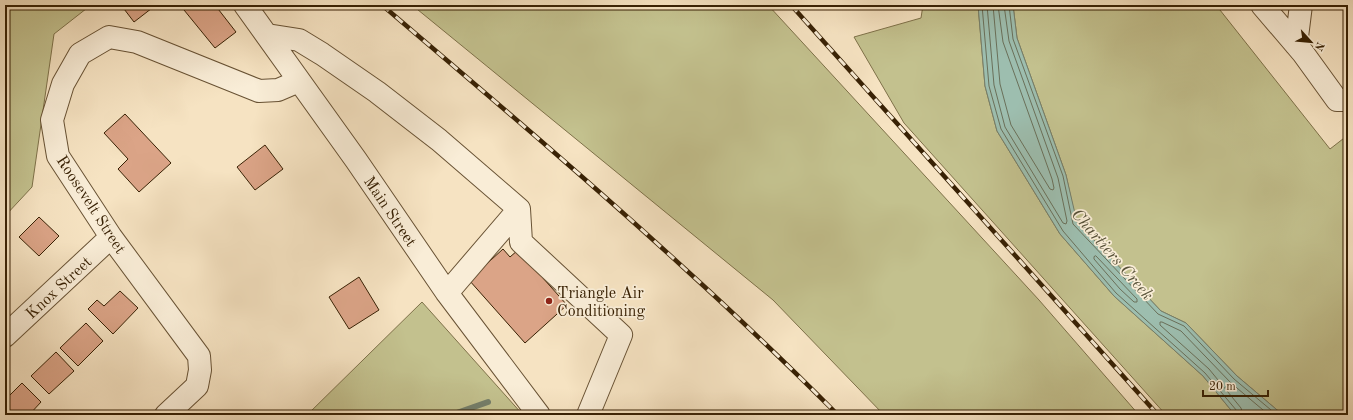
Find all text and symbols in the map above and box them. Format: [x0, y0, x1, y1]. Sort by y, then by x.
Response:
north arrow [1291, 22, 1331, 62]
text: N [1311, 40, 1325, 53]
street label: Roosevelt Street [53, 153, 128, 257]
street label: Main Street [360, 174, 419, 251]
water label: Chartiers Creek [1068, 206, 1156, 304]
street label: Knox Street [23, 254, 96, 323]
place label: Triangle Air Conditioning [557, 286, 645, 320]
marker: Triangle Air Conditioning [544, 296, 554, 306]
scale bar [1203, 372, 1268, 398]
text: 20 m [1209, 381, 1236, 393]

